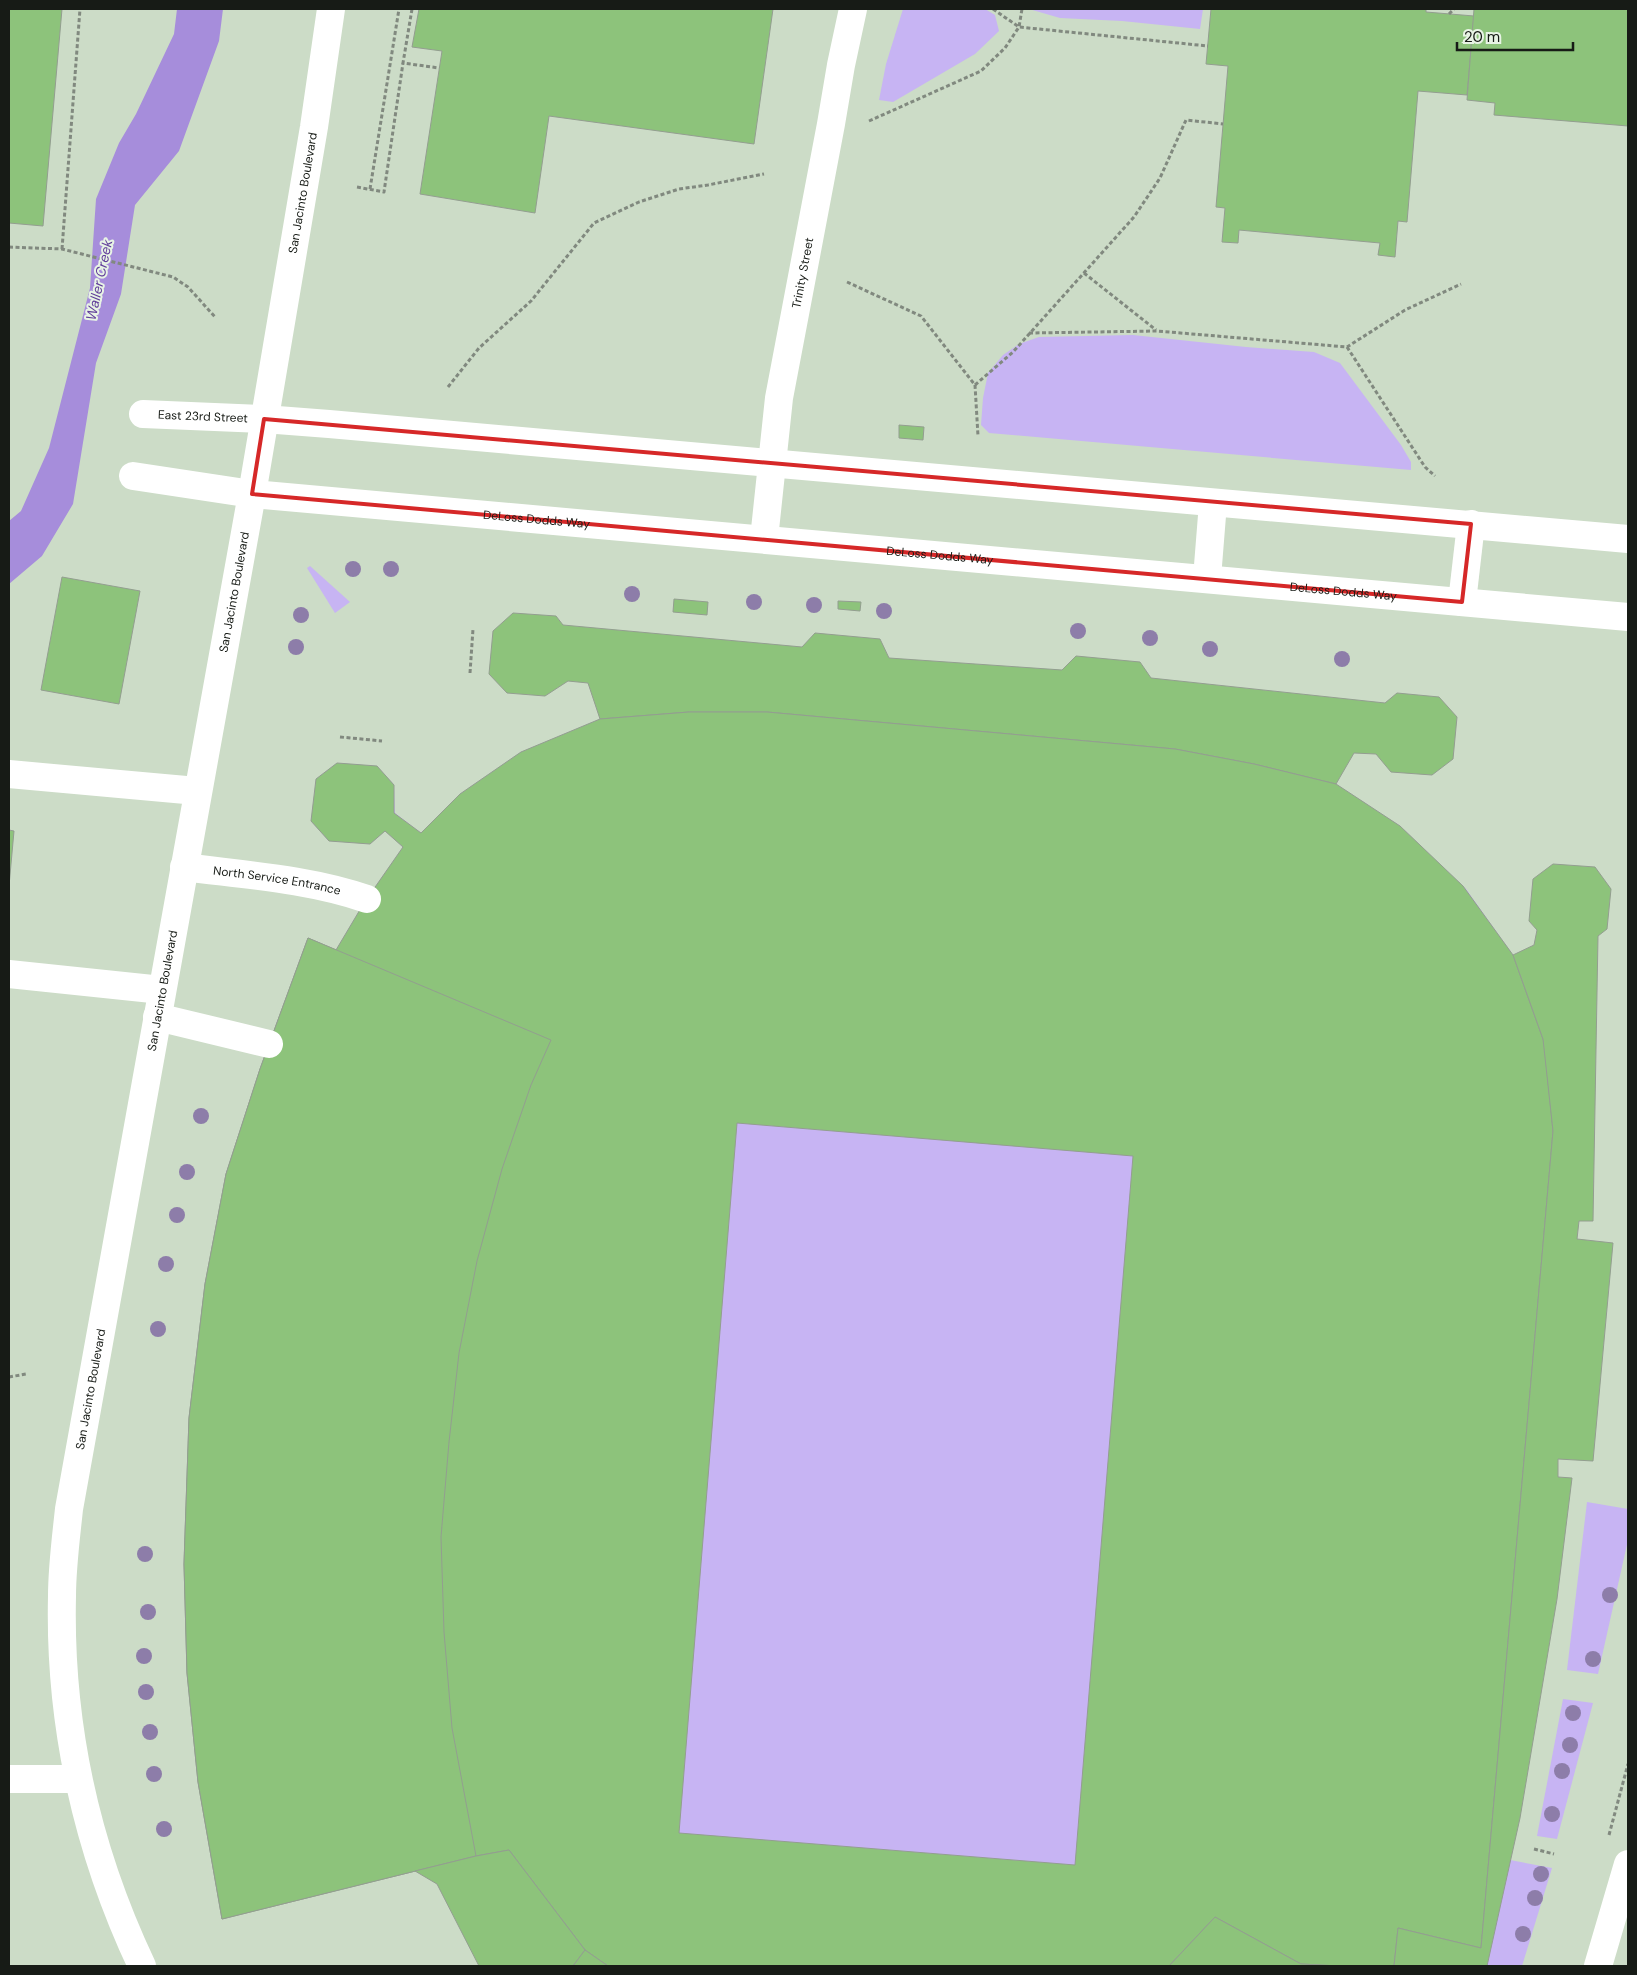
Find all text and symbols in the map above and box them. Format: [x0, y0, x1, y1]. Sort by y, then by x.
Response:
scale bar [1457, 20, 1573, 52]
text: 20 m [1464, 27, 1500, 47]
street label: San Jacinto Boulevard [285, 131, 321, 255]
street label: Trinity Street [788, 236, 817, 310]
water label: Waller Creek [82, 237, 117, 322]
street label: East 23rd Street [158, 407, 249, 426]
street label: DeLoss Dodds Way [482, 507, 591, 532]
street label: San Jacinto Boulevard [216, 530, 253, 654]
street label: DeLoss Dodds Way [886, 543, 994, 568]
street label: DeLoss Dodds Way [1289, 579, 1398, 604]
street label: North Service Entrance [212, 863, 343, 899]
street label: San Jacinto Boulevard [144, 929, 181, 1052]
street label: San Jacinto Boulevard [72, 1328, 109, 1451]

